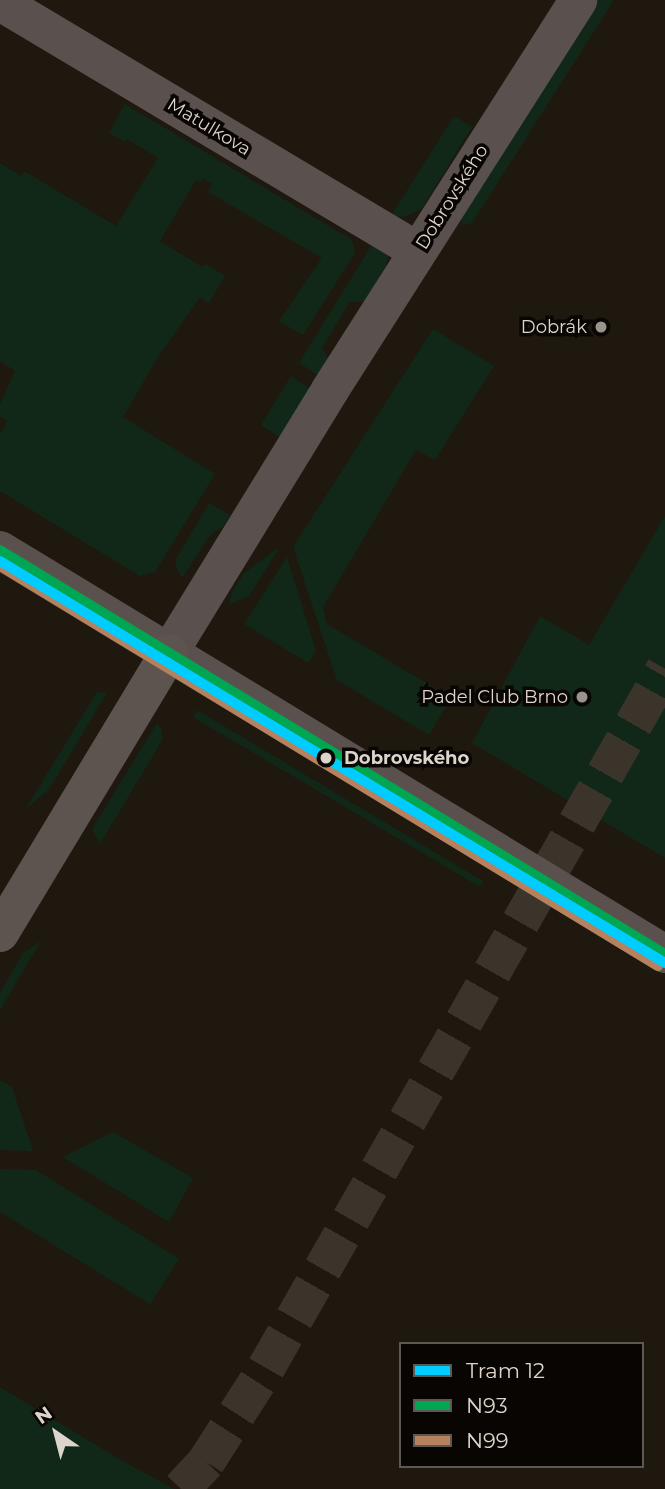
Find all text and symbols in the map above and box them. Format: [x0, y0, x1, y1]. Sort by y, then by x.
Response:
street label: Matulkova [163, 94, 255, 160]
street label: Dobrovského [411, 141, 493, 253]
place label: Dobrák [521, 316, 587, 338]
marker: Dobrák [593, 319, 609, 335]
place label: Padel Club Brno [421, 686, 568, 708]
marker: Padel Club Brno [574, 689, 590, 705]
marker: Dobrovského [314, 746, 338, 770]
place label: Dobrovského [344, 747, 469, 769]
legend [399, 1342, 644, 1468]
text: Tram 12 [466, 1358, 545, 1383]
text: N93 [466, 1393, 508, 1418]
north arrow [21, 1398, 91, 1468]
text: N [31, 1402, 57, 1429]
text: N99 [466, 1428, 509, 1453]

